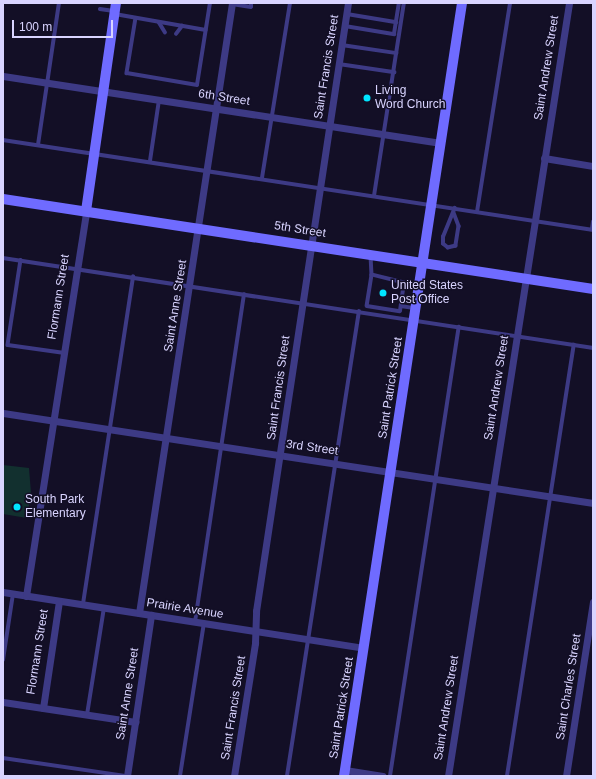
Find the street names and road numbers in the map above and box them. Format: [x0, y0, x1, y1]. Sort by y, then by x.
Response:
street label: Saint Francis Street [312, 14, 342, 120]
street label: Saint Andrew Street [532, 14, 562, 122]
street label: 6th Street [197, 87, 251, 109]
street label: 5th Street [273, 219, 327, 241]
street label: Flormann Street [45, 253, 73, 341]
street label: Saint Anne Street [162, 258, 190, 354]
street label: Saint Andrew Street [482, 334, 512, 442]
street label: Saint Francis Street [265, 335, 293, 441]
street label: Saint Patrick Street [376, 336, 406, 440]
street label: 3rd Street [285, 437, 339, 459]
street label: Prairie Avenue [145, 596, 225, 622]
street label: Flormann Street [24, 608, 52, 696]
street label: Saint Charles Street [553, 633, 585, 741]
street label: Saint Anne Street [114, 646, 142, 742]
street label: Saint Andrew Street [432, 654, 462, 762]
street label: Saint Francis Street [219, 655, 249, 761]
street label: Saint Patrick Street [327, 656, 357, 760]

